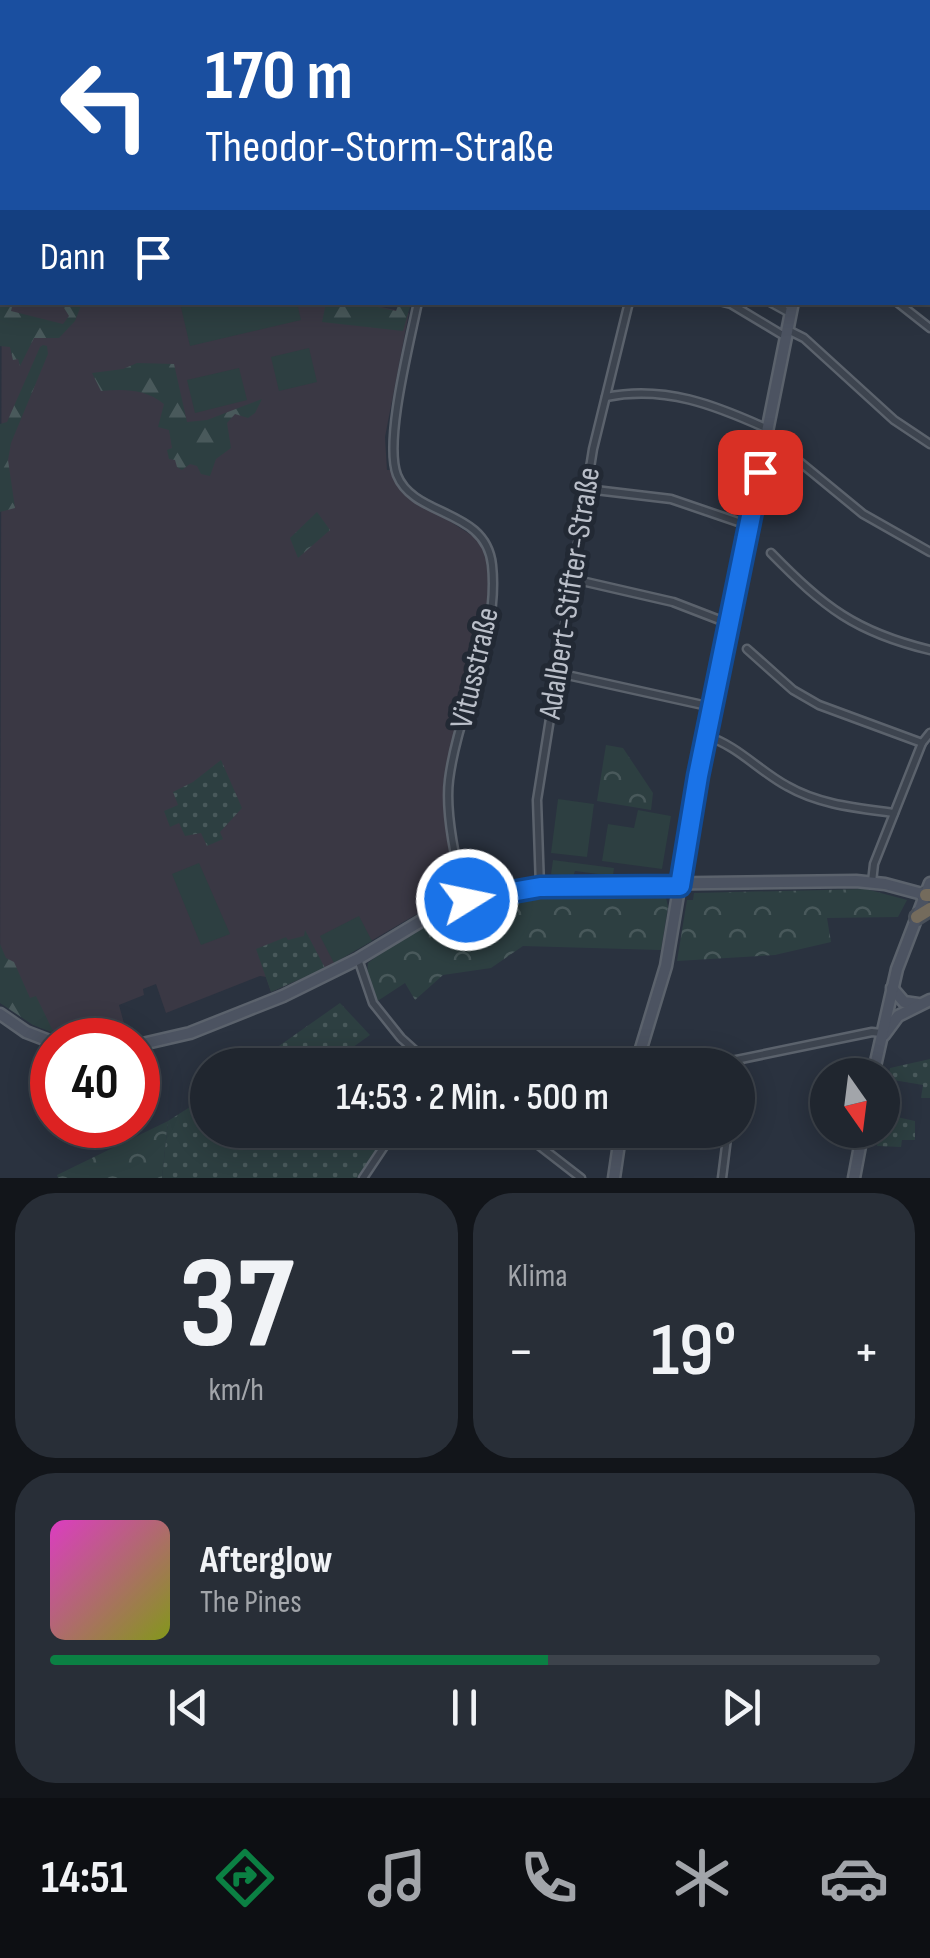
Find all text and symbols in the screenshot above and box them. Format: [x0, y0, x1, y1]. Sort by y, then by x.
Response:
text: 170 m [205, 35, 353, 119]
icon: left [40, 40, 170, 170]
text: Theodor-Storm-Straße [205, 120, 554, 175]
icon: arrive [126, 230, 181, 285]
text: Dann [40, 235, 106, 280]
pin [718, 430, 803, 515]
icon: arrive [733, 445, 788, 500]
street label: Adalbert-Stifter-Straße [531, 464, 609, 723]
street label: Vitusstraße [442, 604, 508, 732]
position arrow [415, 848, 519, 952]
speed limit sign: 40 [30, 1018, 160, 1148]
north arrow [810, 1058, 900, 1148]
map controls [810, 1058, 900, 1148]
text: 14:53 · 2 Min. · 500 m [336, 1075, 609, 1120]
text: 37 [179, 1228, 294, 1384]
text: Klima [508, 1257, 568, 1296]
text: 19° [651, 1306, 737, 1397]
text: − [508, 1319, 534, 1386]
text: + [853, 1319, 880, 1386]
text: km/h [209, 1371, 264, 1410]
text: Afterglow [200, 1538, 333, 1583]
text: The Pines [200, 1583, 302, 1622]
icon: previous [161, 1680, 216, 1735]
icon: pause [437, 1680, 492, 1735]
icon: next [714, 1680, 769, 1735]
icon: directions [210, 1843, 280, 1913]
icon: music [362, 1843, 432, 1913]
icon: phone [514, 1843, 584, 1913]
icon: climate [667, 1843, 737, 1913]
icon: car [819, 1843, 889, 1913]
text: 14:51 [41, 1851, 128, 1906]

